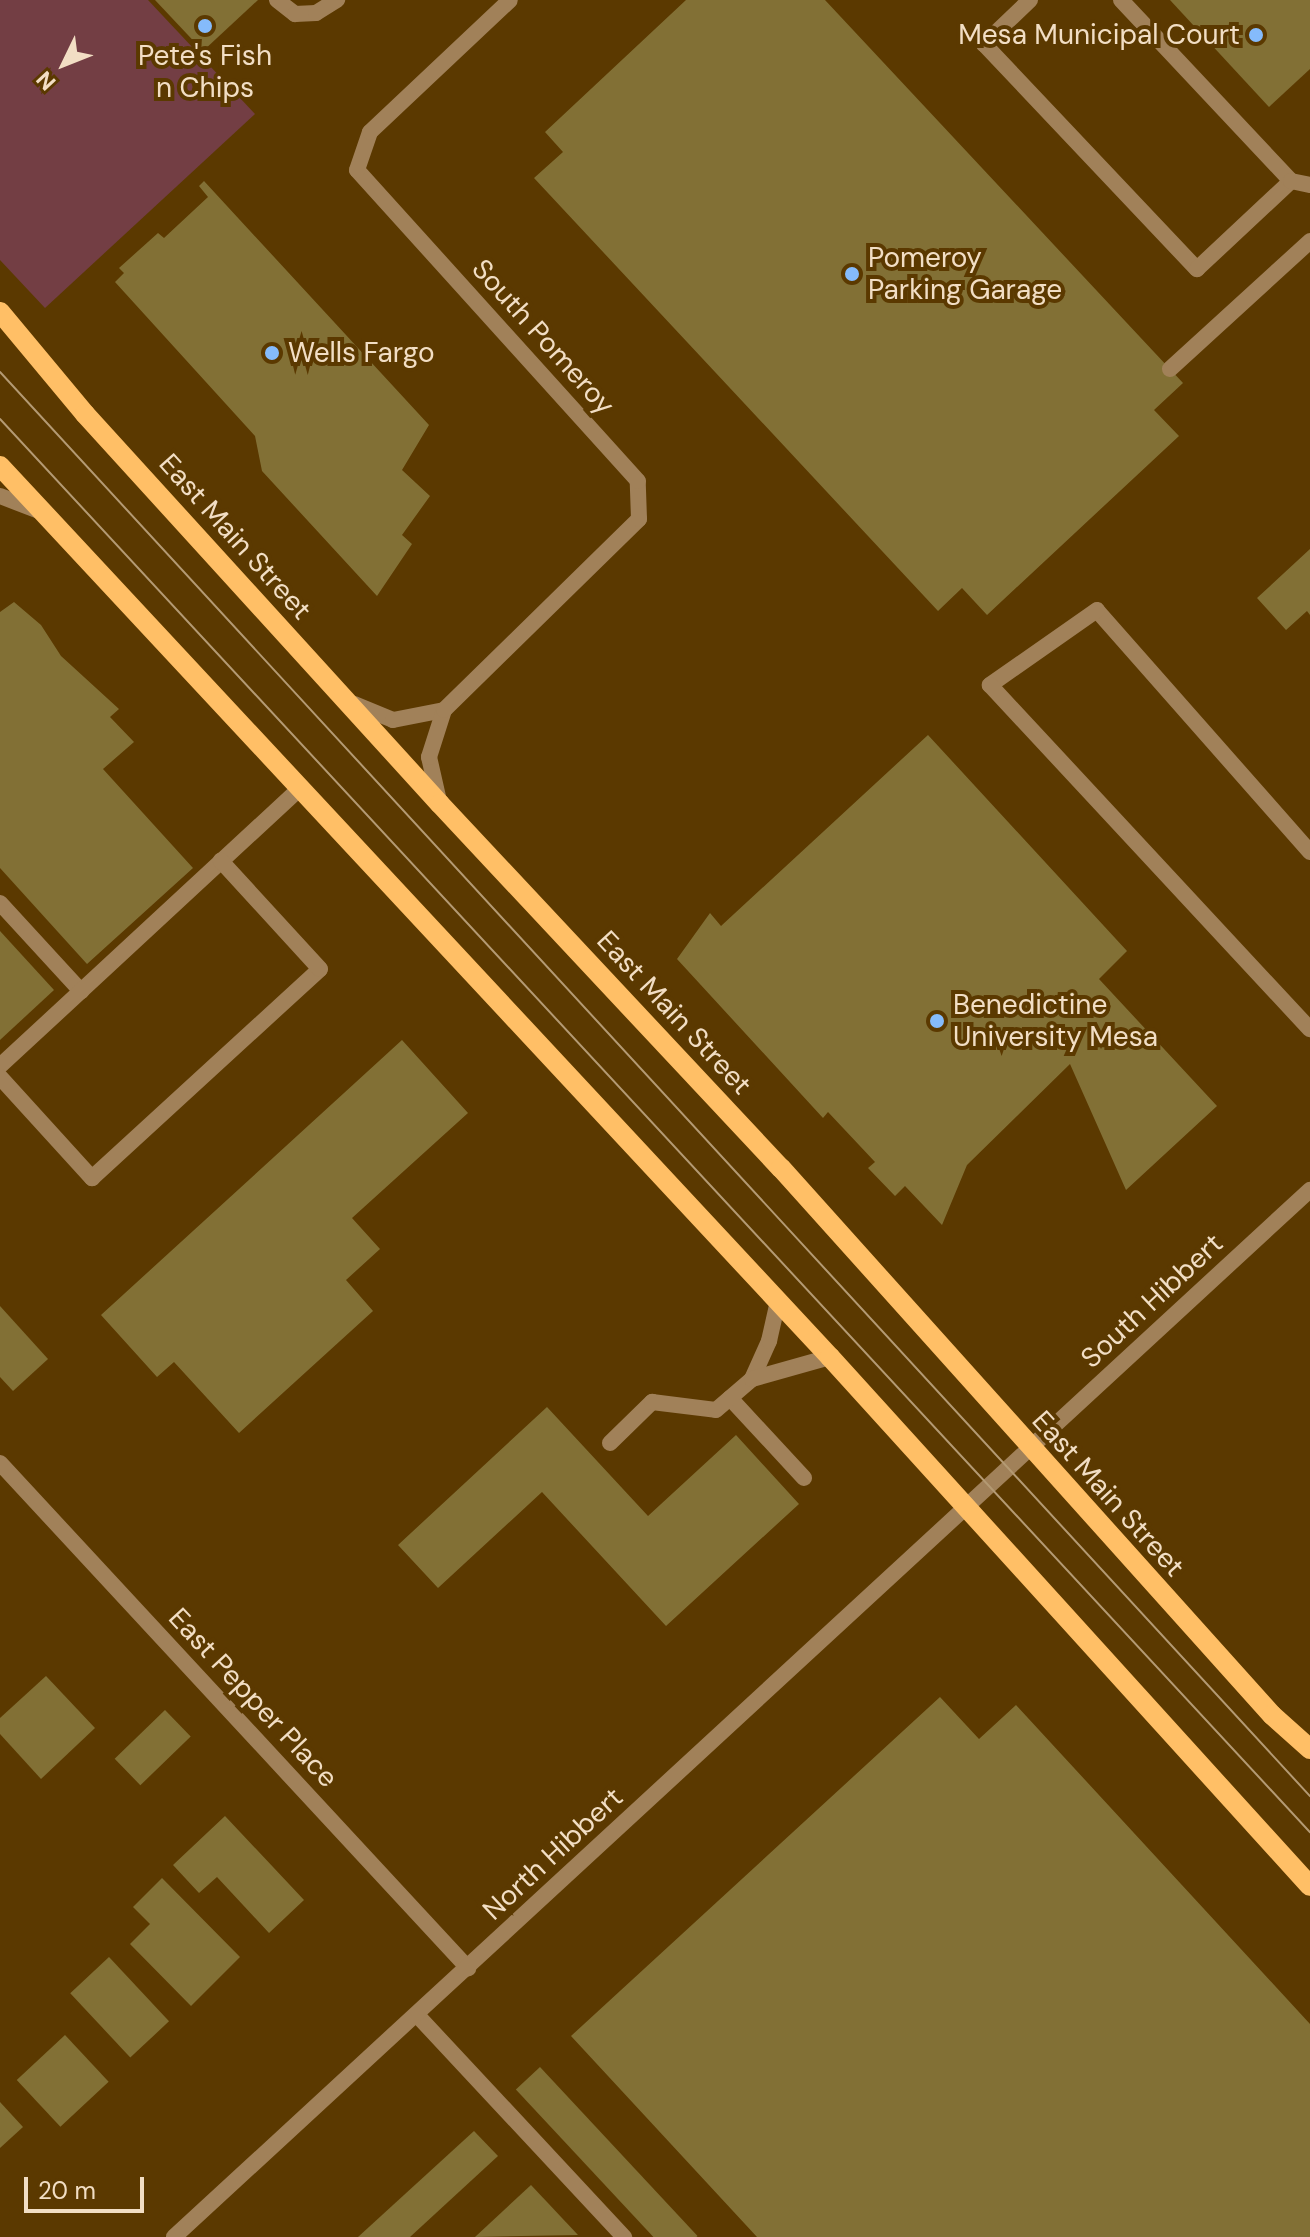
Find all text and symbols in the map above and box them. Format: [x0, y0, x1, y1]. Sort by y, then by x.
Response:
marker: Pete's Fish n Chips [196, 17, 214, 35]
place label: Mesa Municipal Court [958, 18, 1240, 52]
north arrow [24, 24, 104, 104]
marker: Mesa Municipal Court [1247, 26, 1265, 44]
place label: Pete's Fish n Chips [138, 39, 272, 105]
text: N [30, 65, 62, 96]
place label: Pomeroy Parking Garage [868, 241, 1062, 307]
street label: South Pomeroy [465, 252, 621, 422]
marker: Pomeroy Parking Garage [843, 265, 861, 283]
place label: Wells Fargo [288, 336, 435, 370]
marker: Wells Fargo [263, 344, 281, 362]
street label: East Main Street [152, 447, 318, 627]
street label: East Main Street [590, 924, 758, 1102]
place label: Benedictine University Mesa [953, 988, 1158, 1054]
marker: Benedictine University Mesa [928, 1012, 946, 1030]
street label: South Hibbert [1074, 1227, 1230, 1375]
street label: East Main Street [1025, 1404, 1191, 1584]
street label: East Pepper Place [161, 1601, 345, 1795]
street label: North Hibbert [476, 1781, 630, 1927]
scale bar [28, 2161, 148, 2211]
text: 20 m [38, 2175, 96, 2206]

